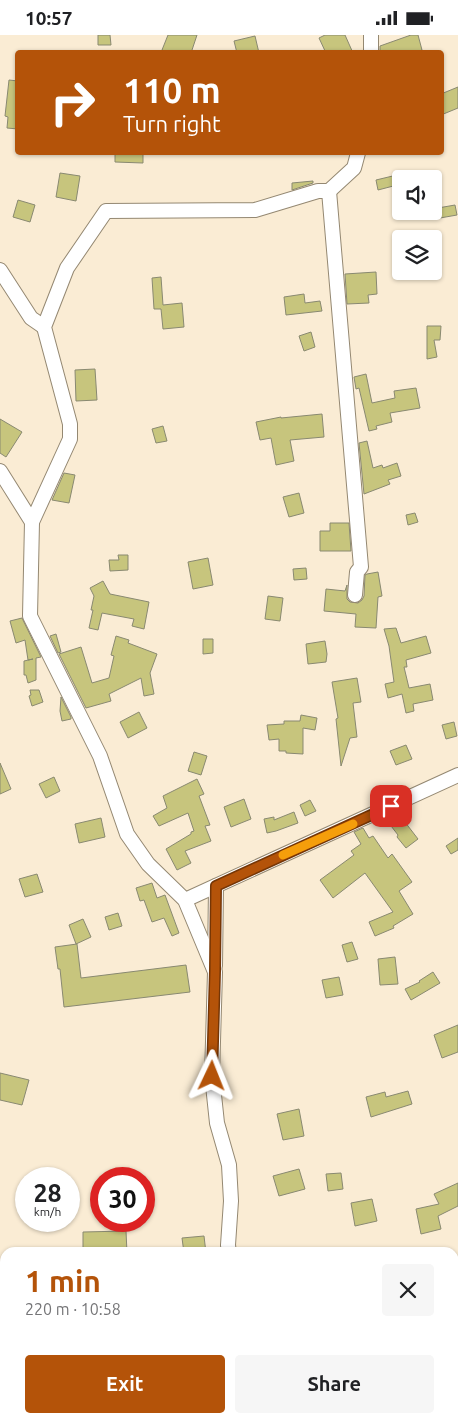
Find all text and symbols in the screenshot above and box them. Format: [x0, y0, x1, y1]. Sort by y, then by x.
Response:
text: 10:57 [25, 7, 73, 29]
icon: right [40, 70, 105, 135]
text: 110 m [123, 70, 221, 110]
text: Turn right [123, 111, 221, 136]
map controls [392, 170, 442, 280]
button: sound [392, 170, 442, 220]
button: layers [392, 230, 442, 280]
pin [370, 785, 412, 827]
icon: arrive [377, 792, 405, 820]
position arrow [185, 1049, 237, 1101]
speed limit sign: 30 [90, 1167, 155, 1232]
text: 28 [33, 1179, 62, 1207]
text: km/h [34, 1205, 61, 1218]
text: 1 min [25, 1264, 101, 1298]
button: close [382, 1264, 434, 1316]
text: 220 m · 10:58 [25, 1300, 121, 1318]
button: Exit [25, 1355, 225, 1413]
button: Share [235, 1355, 434, 1413]

